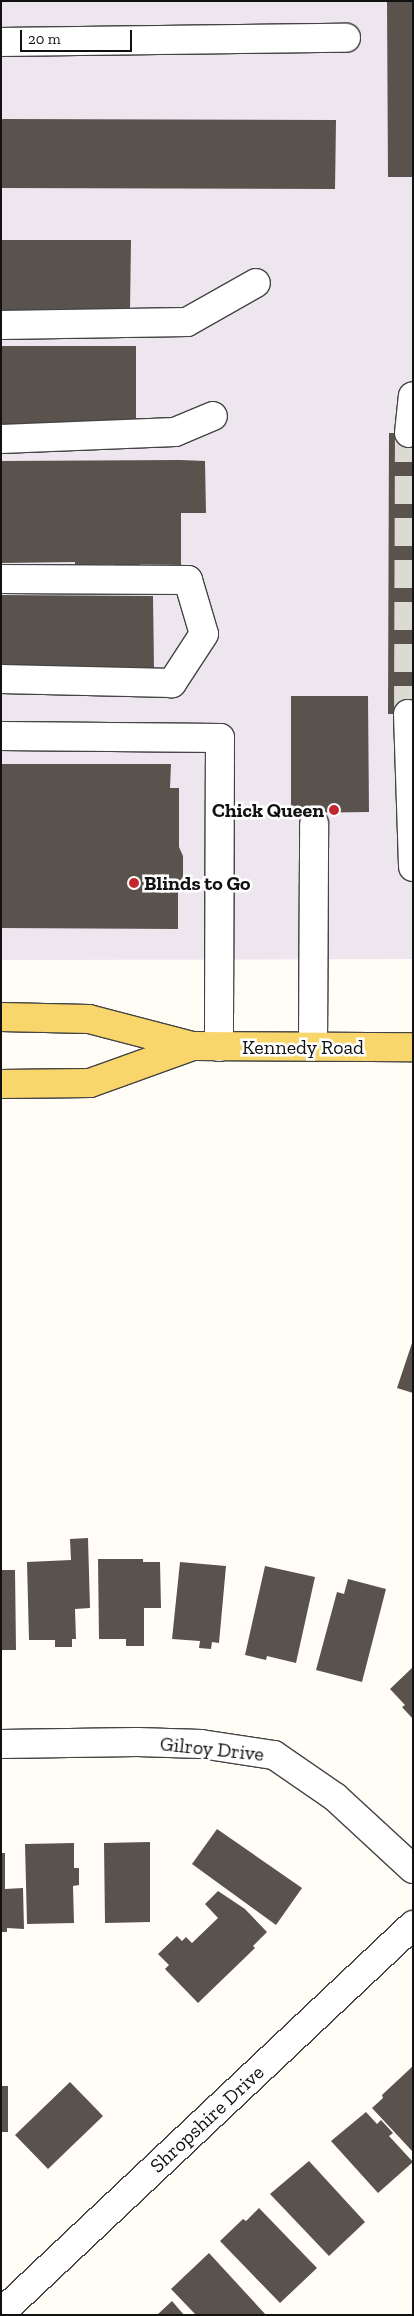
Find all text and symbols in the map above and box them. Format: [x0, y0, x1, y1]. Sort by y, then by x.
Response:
scale bar [22, 20, 135, 52]
text: 20 m [28, 30, 61, 48]
place label: Chick Queen [212, 798, 324, 822]
marker: Chick Queen [328, 804, 340, 816]
place label: Blinds to Go [144, 871, 251, 895]
marker: Blinds to Go [128, 877, 140, 889]
street label: Kennedy Road [242, 1035, 364, 1059]
street label: Gilroy Drive [159, 1732, 265, 1766]
street label: Shropshire Drive [145, 2060, 269, 2178]

